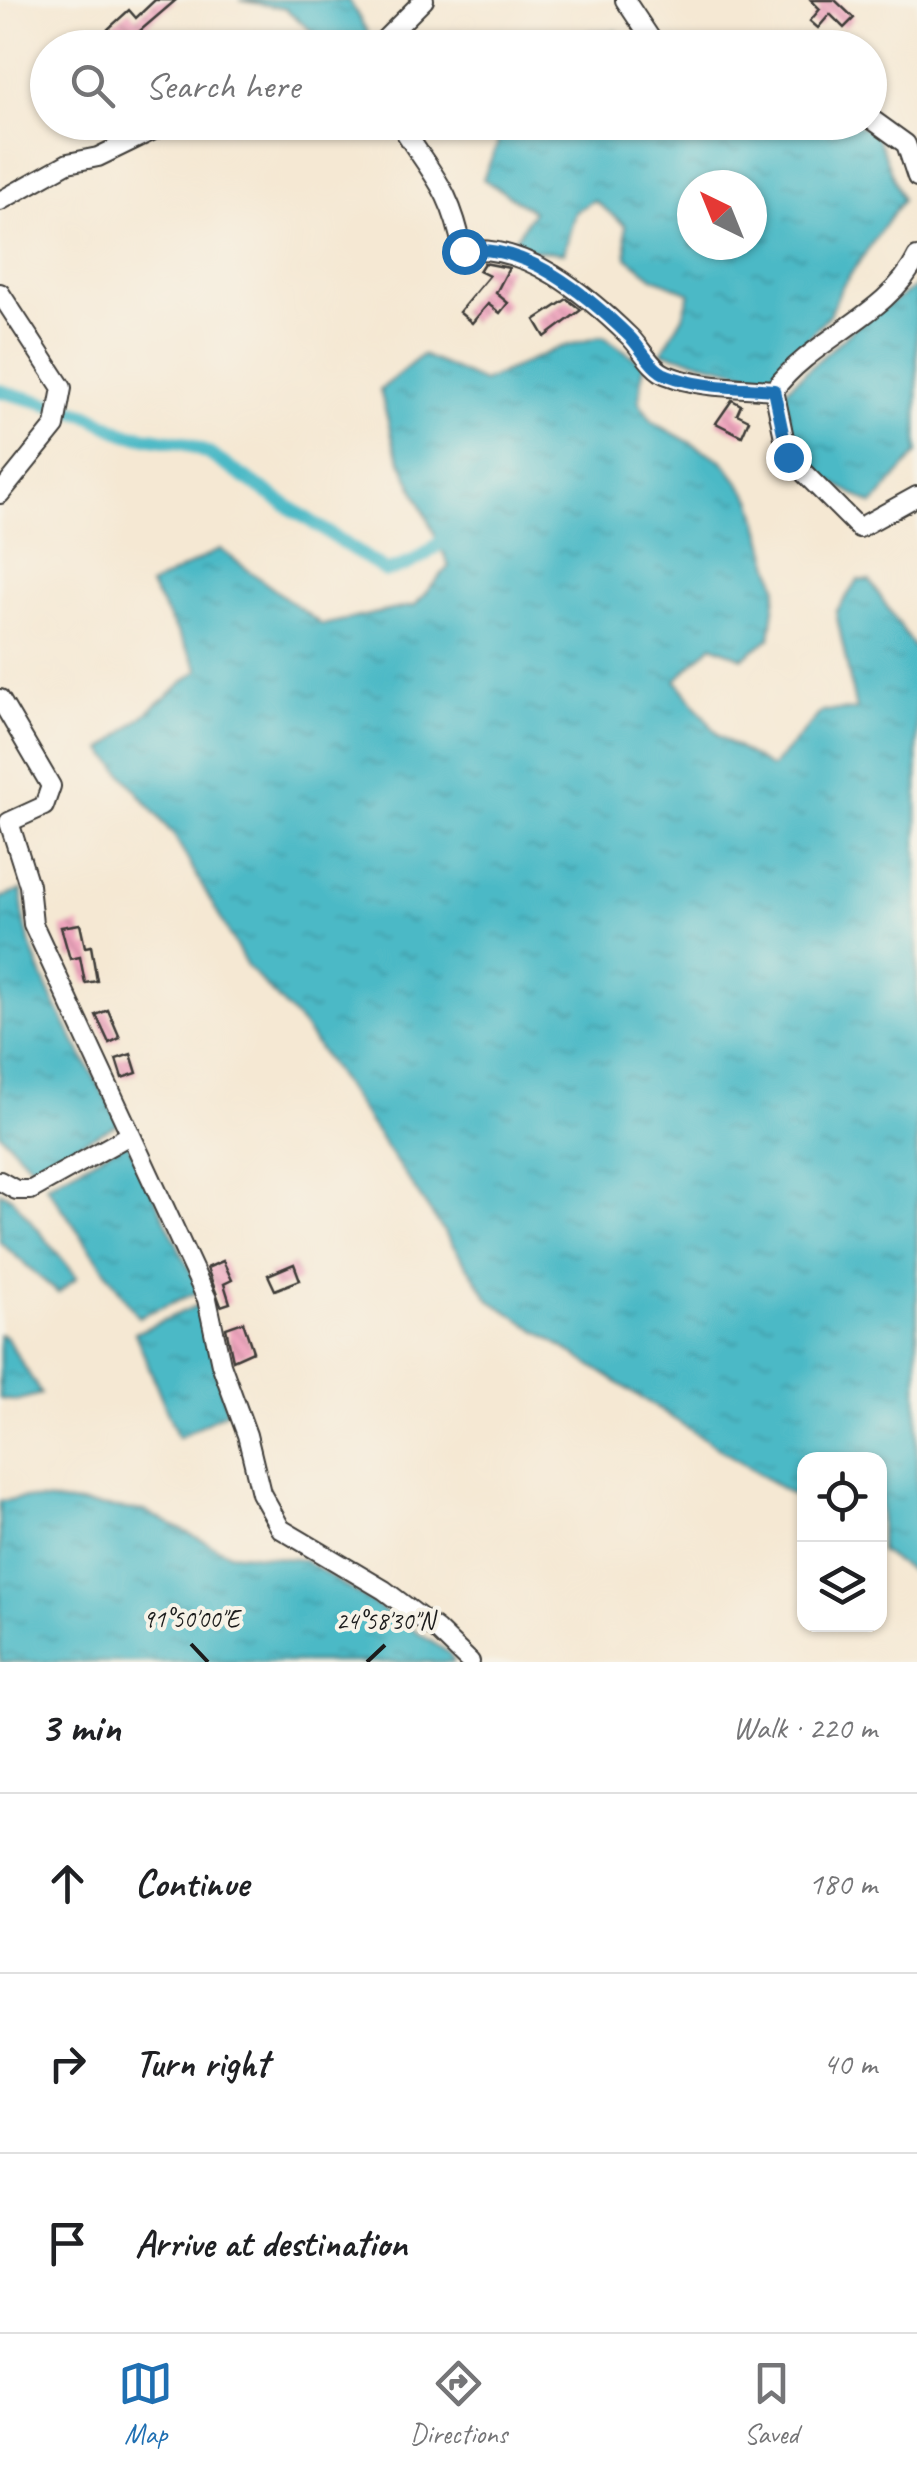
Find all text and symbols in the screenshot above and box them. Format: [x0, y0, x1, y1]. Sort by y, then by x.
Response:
search box [30, 30, 887, 140]
icon: search [65, 58, 120, 113]
text: Search here [145, 62, 300, 109]
north arrow [677, 170, 767, 260]
route start [442, 229, 488, 275]
route end [766, 435, 812, 481]
map controls [797, 1452, 887, 1632]
button: locate [797, 1452, 887, 1542]
button: layers [797, 1542, 887, 1632]
text: 91°50'00"E [143, 1603, 242, 1635]
text: 24°58'30"N [336, 1605, 438, 1637]
text: 3 min [40, 1701, 120, 1754]
text: Walk · 220 m [733, 1707, 877, 1748]
icon: ahead [40, 1856, 95, 1911]
text: Continue [135, 1860, 249, 1907]
text: 180 m [808, 1863, 877, 1904]
icon: right [40, 2036, 95, 2091]
text: Turn right [135, 2040, 269, 2087]
text: 40 m [823, 2043, 877, 2084]
icon: arrive [40, 2216, 95, 2271]
text: Arrive at destination [135, 2220, 407, 2267]
tab: Map [118, 2356, 173, 2451]
tab: Directions [410, 2356, 507, 2451]
tab: Saved [744, 2356, 799, 2451]

